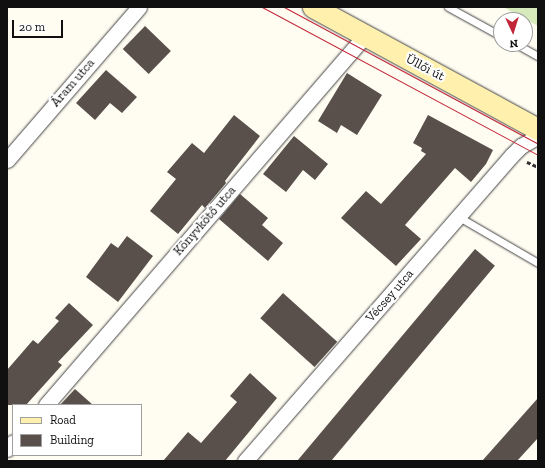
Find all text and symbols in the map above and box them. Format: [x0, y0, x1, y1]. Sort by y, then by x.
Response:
scale bar [14, 12, 65, 38]
north arrow [493, 12, 533, 52]
text: 20 m [19, 20, 45, 34]
text: N [509, 37, 518, 50]
street label: Üllői út [403, 51, 447, 85]
street label: Áram utca [48, 56, 98, 110]
street label: Könyvkötő utca [171, 183, 239, 259]
street label: Vécsey utca [363, 266, 417, 326]
legend [12, 404, 142, 456]
text: Road [50, 413, 76, 427]
text: Building [50, 433, 94, 447]

